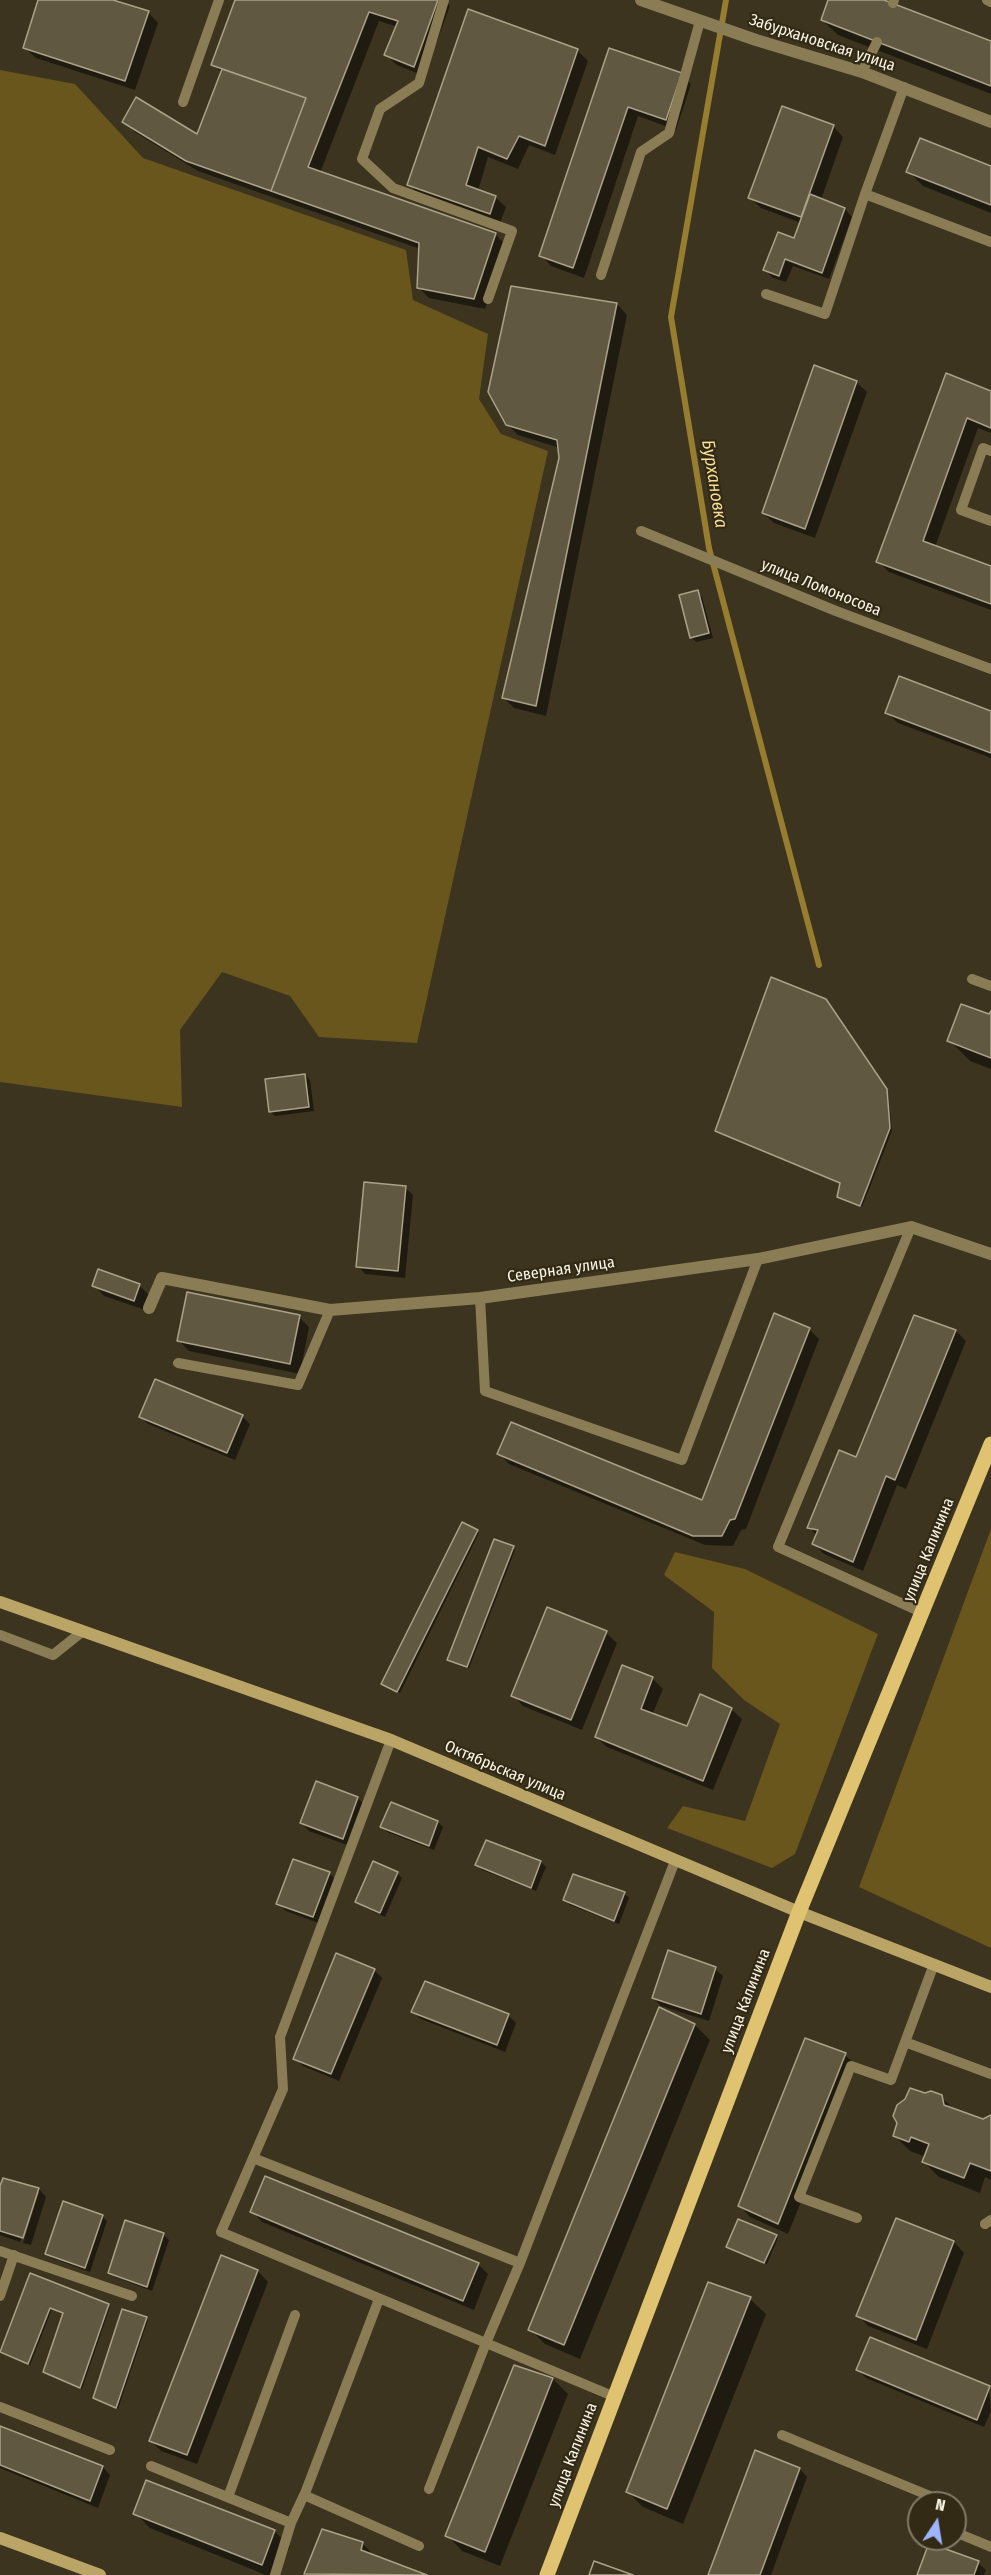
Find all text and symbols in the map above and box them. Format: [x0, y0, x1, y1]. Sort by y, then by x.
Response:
street label: Забурхановская улица [747, 10, 897, 76]
water label: Бурхановка [696, 438, 732, 530]
street label: улица Ломоносова [758, 555, 884, 621]
street label: Северная улица [506, 1253, 616, 1287]
street label: улица Калинина [899, 1495, 959, 1605]
street label: Октябрьская улица [442, 1737, 568, 1805]
street label: улица Калинина [717, 1946, 775, 2056]
street label: улица Калинина [544, 2400, 602, 2510]
north arrow [907, 2491, 967, 2551]
text: N [934, 2495, 947, 2515]

